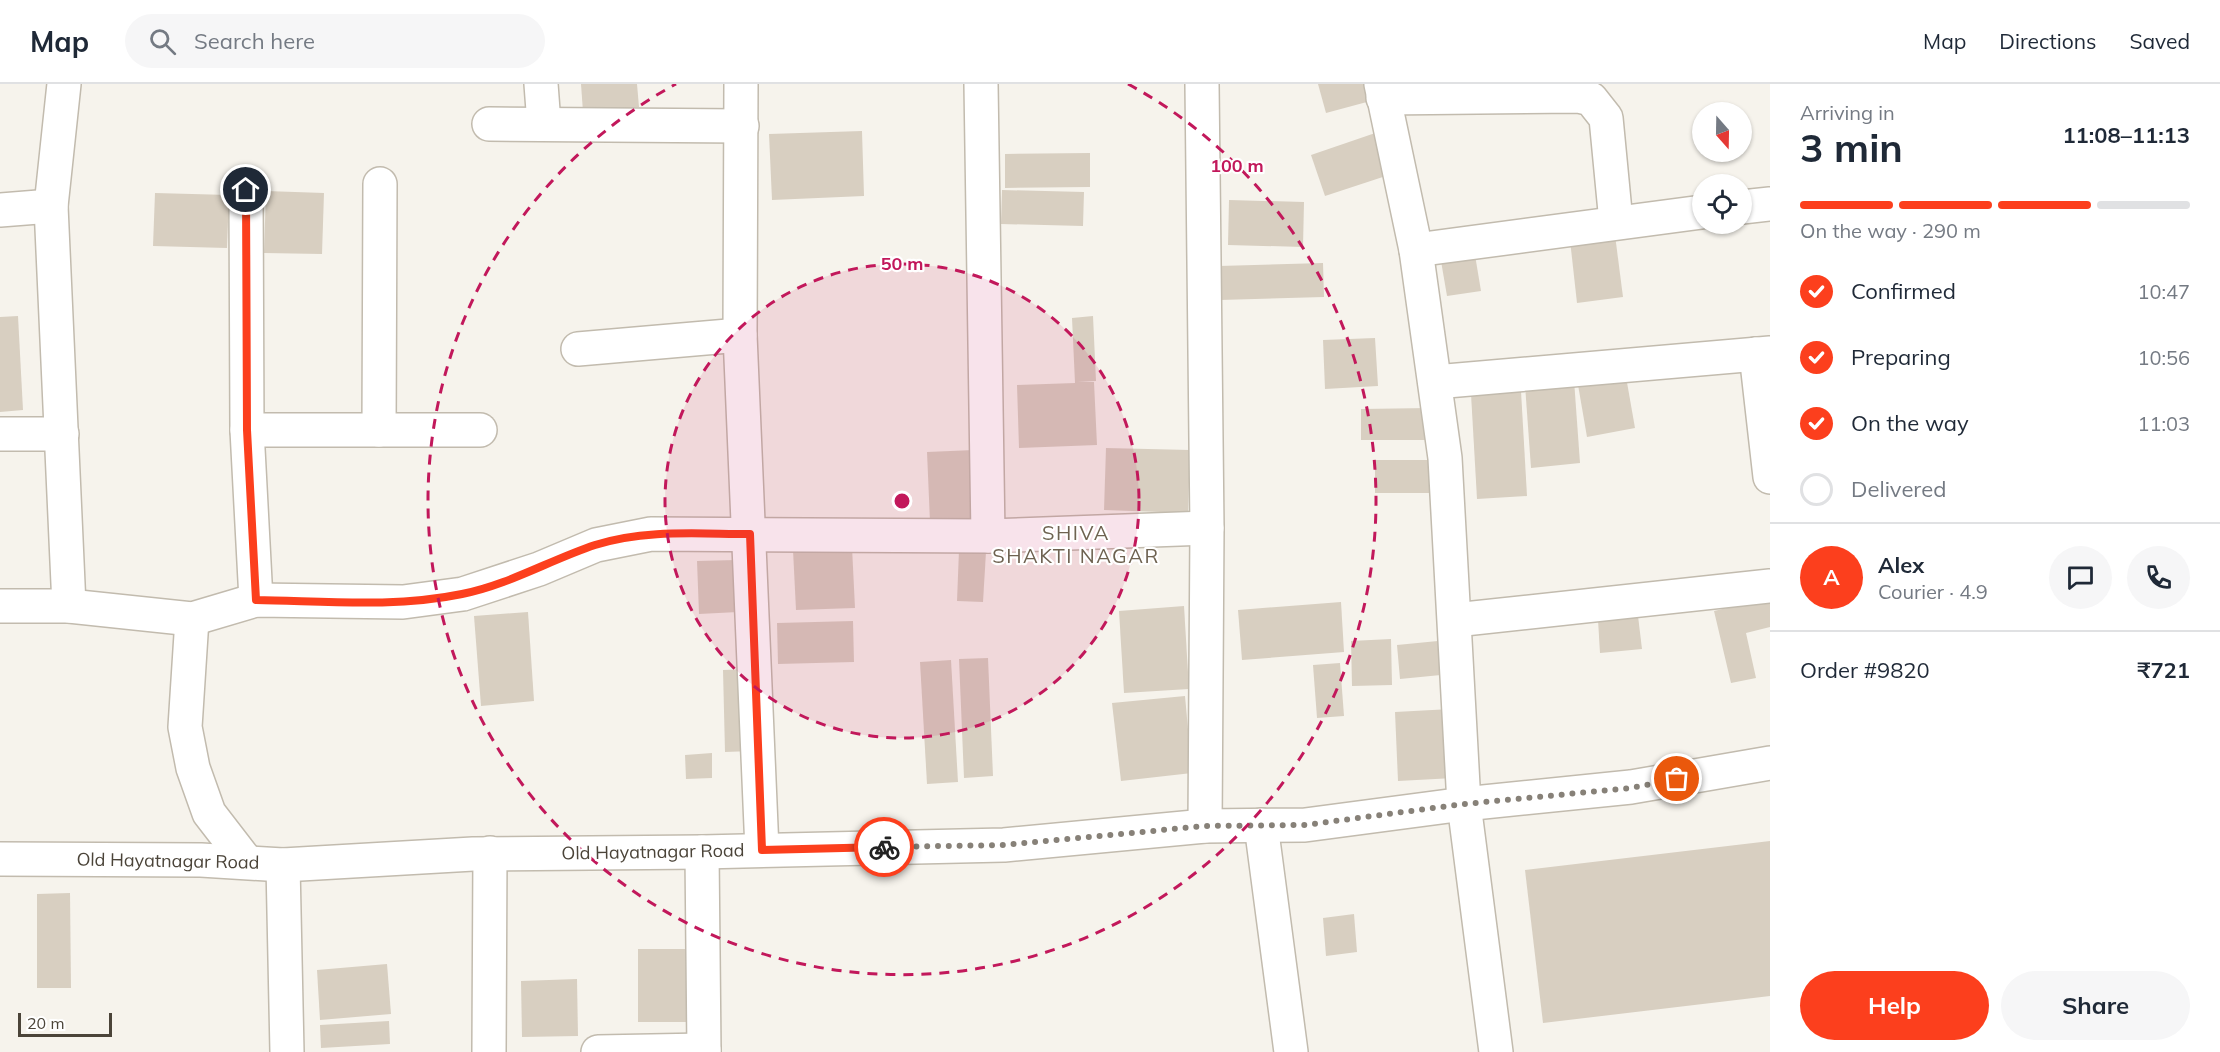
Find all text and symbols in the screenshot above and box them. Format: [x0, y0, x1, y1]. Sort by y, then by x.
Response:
search box [125, 14, 545, 68]
text: Map [30, 24, 89, 59]
icon: search [146, 25, 179, 58]
text: Search here [194, 27, 315, 55]
text: Map [1923, 28, 1966, 54]
text: Directions [1999, 28, 2096, 54]
text: Saved [2129, 28, 2190, 54]
text: Arriving in [1800, 100, 1895, 125]
north arrow [1692, 102, 1752, 162]
map controls [1692, 102, 1752, 234]
text: 11:08–11:13 [2062, 121, 2190, 149]
text: 3 min [1800, 123, 1903, 172]
text: 100 m [1210, 154, 1264, 177]
pin [220, 164, 271, 215]
icon: home [229, 173, 262, 206]
button: locate [1692, 174, 1752, 234]
text: On the way · 290 m [1800, 218, 1981, 243]
text: 50 m [881, 252, 923, 275]
icon: check [1800, 275, 1833, 308]
text: Confirmed [1851, 277, 1956, 305]
text: 10:47 [2137, 279, 2190, 304]
icon: check [1800, 341, 1833, 374]
text: Preparing [1851, 343, 1951, 371]
text: 10:56 [2137, 345, 2190, 370]
icon: check [1800, 407, 1833, 440]
text: On the way [1851, 409, 1969, 437]
text: 11:03 [2137, 411, 2190, 436]
text: Delivered [1851, 475, 1946, 503]
centre of rings [892, 491, 912, 511]
district label: SHIVA SHAKTI NAGAR [992, 520, 1160, 568]
button: chat [2049, 546, 2112, 609]
button: phone [2127, 546, 2190, 609]
text: Alex [1878, 551, 1924, 579]
text: A [1823, 563, 1840, 591]
text: Courier · 4.9 [1878, 579, 1988, 604]
text: Order #9820 [1800, 656, 1930, 684]
text: ₹721 [2137, 656, 2190, 684]
pin [1651, 753, 1702, 804]
icon: bag [1660, 762, 1693, 795]
courier [854, 817, 914, 877]
icon: bike [868, 831, 901, 864]
street label: Old Hayatnagar Road [561, 838, 745, 865]
street label: Old Hayatnagar Road [76, 847, 260, 874]
button: Help [1800, 971, 1989, 1040]
button: Share [2001, 971, 2190, 1040]
scale bar [18, 1010, 112, 1038]
text: 20 m [27, 1013, 64, 1033]

